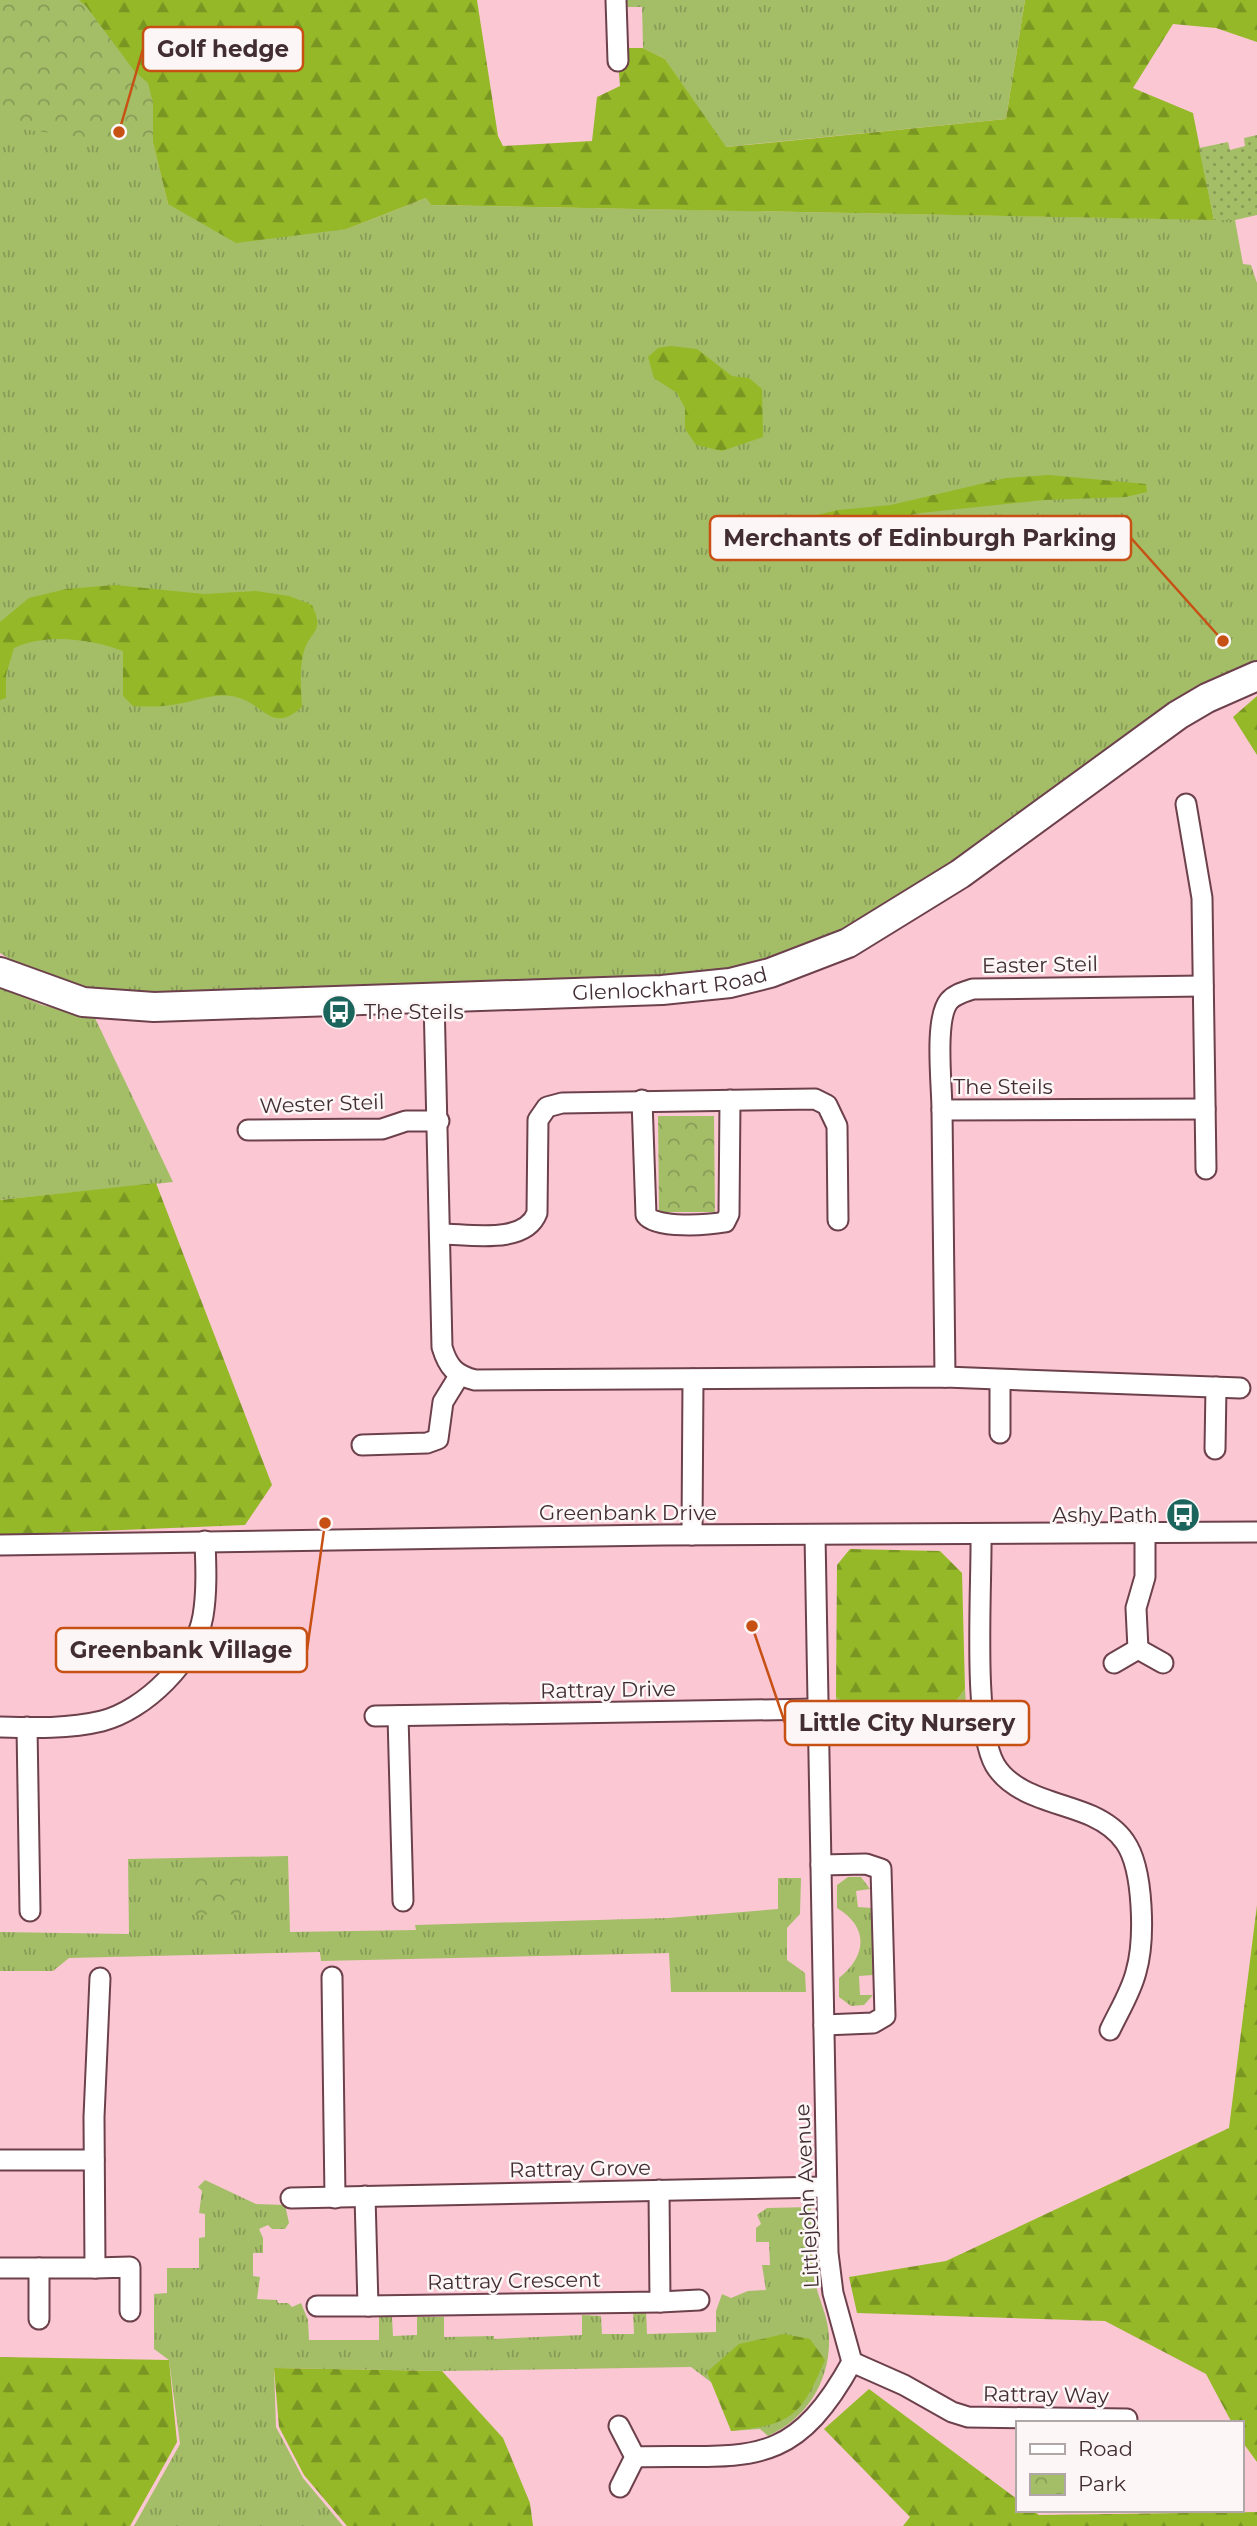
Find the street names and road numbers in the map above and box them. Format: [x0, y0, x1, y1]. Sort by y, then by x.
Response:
street label: Easter Steil [982, 951, 1098, 978]
street label: Glenlockhart Road [572, 961, 770, 1005]
street label: The Steils [953, 1074, 1053, 1099]
street label: Wester Steil [259, 1089, 385, 1118]
street label: Greenbank Drive [539, 1500, 717, 1525]
street label: Rattray Drive [540, 1676, 676, 1703]
street label: Littlejohn Avenue [789, 2103, 824, 2289]
street label: Rattray Grove [509, 2155, 651, 2182]
street label: Rattray Crescent [427, 2266, 601, 2295]
street label: Rattray Way [983, 2381, 1110, 2408]

